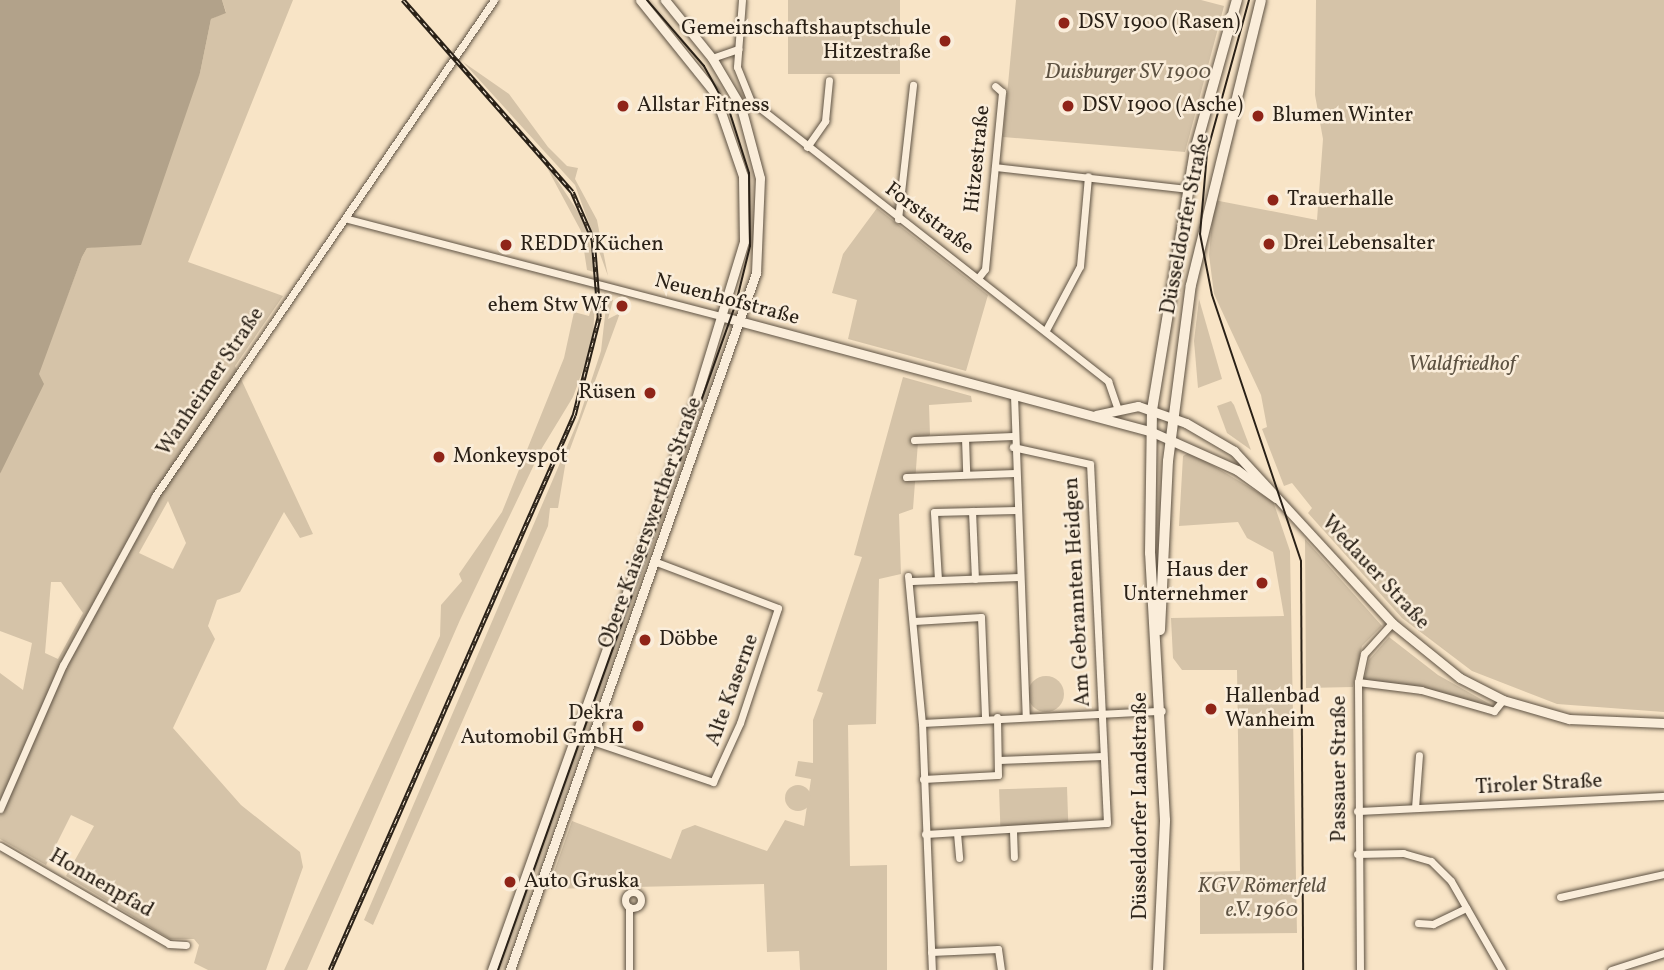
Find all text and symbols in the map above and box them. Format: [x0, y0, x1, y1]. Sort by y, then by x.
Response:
place label: DSV 1900 (Rasen) [1078, 10, 1241, 36]
marker: DSV 1900 (Rasen) [1056, 15, 1072, 31]
place label: Gemeinschaftshauptschule Hitzestraße [681, 16, 931, 66]
marker: Gemeinschaftshauptschule Hitzestraße [937, 33, 953, 49]
park label: Duisburger SV 1900 [1045, 60, 1211, 86]
place label: Allstar Fitness [637, 93, 769, 119]
place label: DSV 1900 (Asche) [1082, 93, 1244, 119]
marker: Allstar Fitness [615, 98, 631, 114]
marker: DSV 1900 (Asche) [1060, 98, 1076, 114]
place label: Blumen Winter [1272, 103, 1414, 129]
street label: Hitzestraße [960, 104, 996, 214]
marker: Blumen Winter [1250, 108, 1266, 124]
street label: Düsseldorfer Straße [1156, 131, 1216, 317]
street label: Forststraße [879, 177, 979, 261]
place label: Trauerhalle [1287, 187, 1394, 213]
marker: Trauerhalle [1265, 192, 1281, 208]
place label: Drei Lebensalter [1283, 231, 1435, 257]
place label: REDDY Küchen [520, 232, 664, 258]
marker: Drei Lebensalter [1261, 236, 1277, 252]
marker: REDDY Küchen [498, 237, 514, 253]
street label: Neuenhofstraße [652, 269, 802, 331]
place label: ehem Stw Wf [486, 293, 608, 319]
marker: ehem Stw Wf [614, 298, 630, 314]
street label: Wanheimer Straße [152, 303, 270, 461]
park label: Waldfriedhof [1408, 352, 1516, 378]
place label: Rüsen [578, 380, 636, 406]
marker: Rüsen [642, 385, 658, 401]
street label: Obere Kaiserswerther Straße [594, 394, 708, 652]
place label: Monkeyspot [453, 444, 568, 470]
marker: Monkeyspot [431, 449, 447, 465]
street label: Am Gebrannten Heidgen [1059, 477, 1097, 707]
street label: Wedauer Straße [1316, 511, 1434, 635]
place label: Haus der Unternehmer [1123, 558, 1248, 608]
marker: Haus der Unternehmer [1254, 575, 1270, 591]
place label: Döbbe [659, 627, 718, 653]
street label: Alte Kaserne [701, 631, 765, 749]
marker: Döbbe [637, 632, 653, 648]
place label: Hallenbad Wanheim [1225, 684, 1320, 734]
street label: Düsseldorfer Landstraße [1128, 692, 1154, 920]
street label: Passauer Straße [1327, 696, 1353, 842]
place label: Dekra Automobil GmbH [460, 701, 624, 751]
marker: Hallenbad Wanheim [1203, 701, 1219, 717]
marker: Dekra Automobil GmbH [630, 718, 646, 734]
street label: Tiroler Straße [1475, 769, 1603, 801]
street label: Honnenpfad [44, 844, 158, 924]
place label: Auto Gruska [524, 869, 640, 895]
marker: Auto Gruska [502, 874, 518, 890]
park label: KGV Römerfeld e.V. 1960 [1198, 874, 1326, 924]

